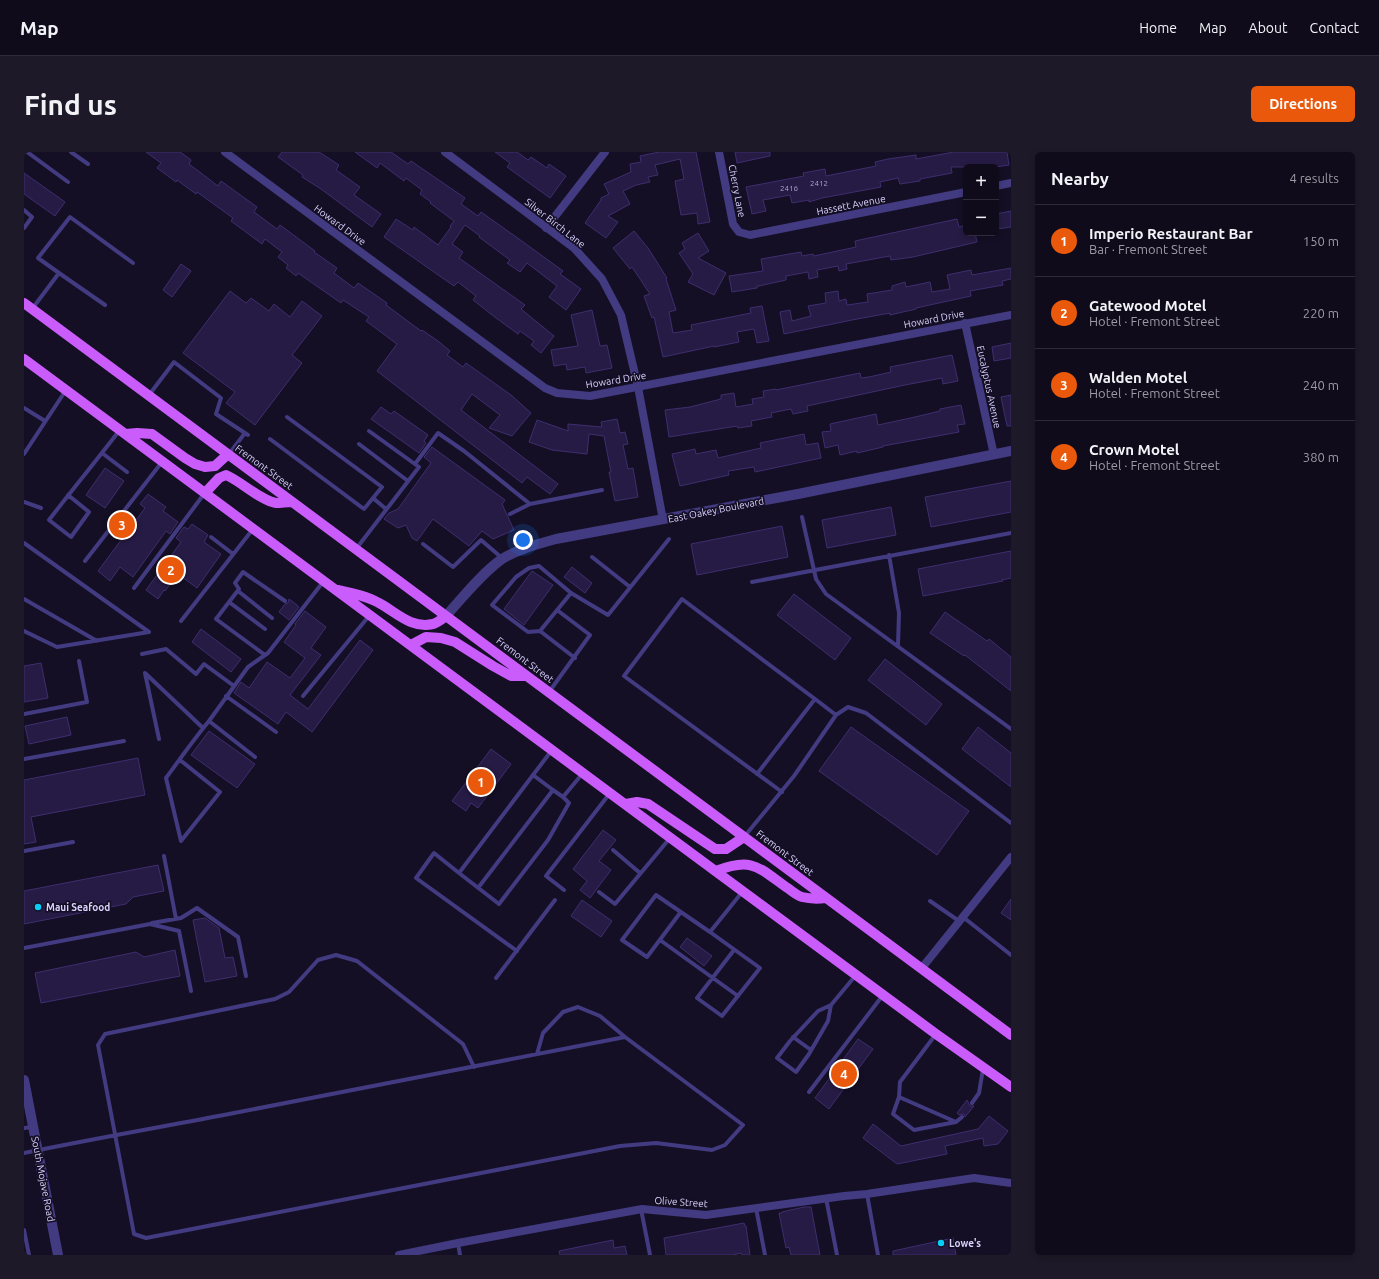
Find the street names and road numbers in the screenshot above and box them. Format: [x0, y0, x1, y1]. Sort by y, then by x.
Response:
street label: Cherry Lane [726, 164, 748, 218]
street label: Hassett Avenue [816, 193, 886, 217]
street label: Silver Birch Lane [523, 196, 587, 250]
street label: Howard Drive [312, 203, 368, 247]
street label: Howard Drive [903, 308, 965, 330]
street label: Eucalyptus Avenue [975, 345, 1003, 429]
street label: Howard Drive [585, 370, 647, 390]
street label: Fremont Street [233, 442, 295, 492]
street label: East Oakey Boulevard [667, 495, 765, 525]
street label: Fremont Street [494, 635, 556, 685]
street label: Fremont Street [754, 828, 816, 878]
street label: South Mojave Road [29, 1135, 57, 1223]
street label: Olive Street [654, 1195, 708, 1209]

